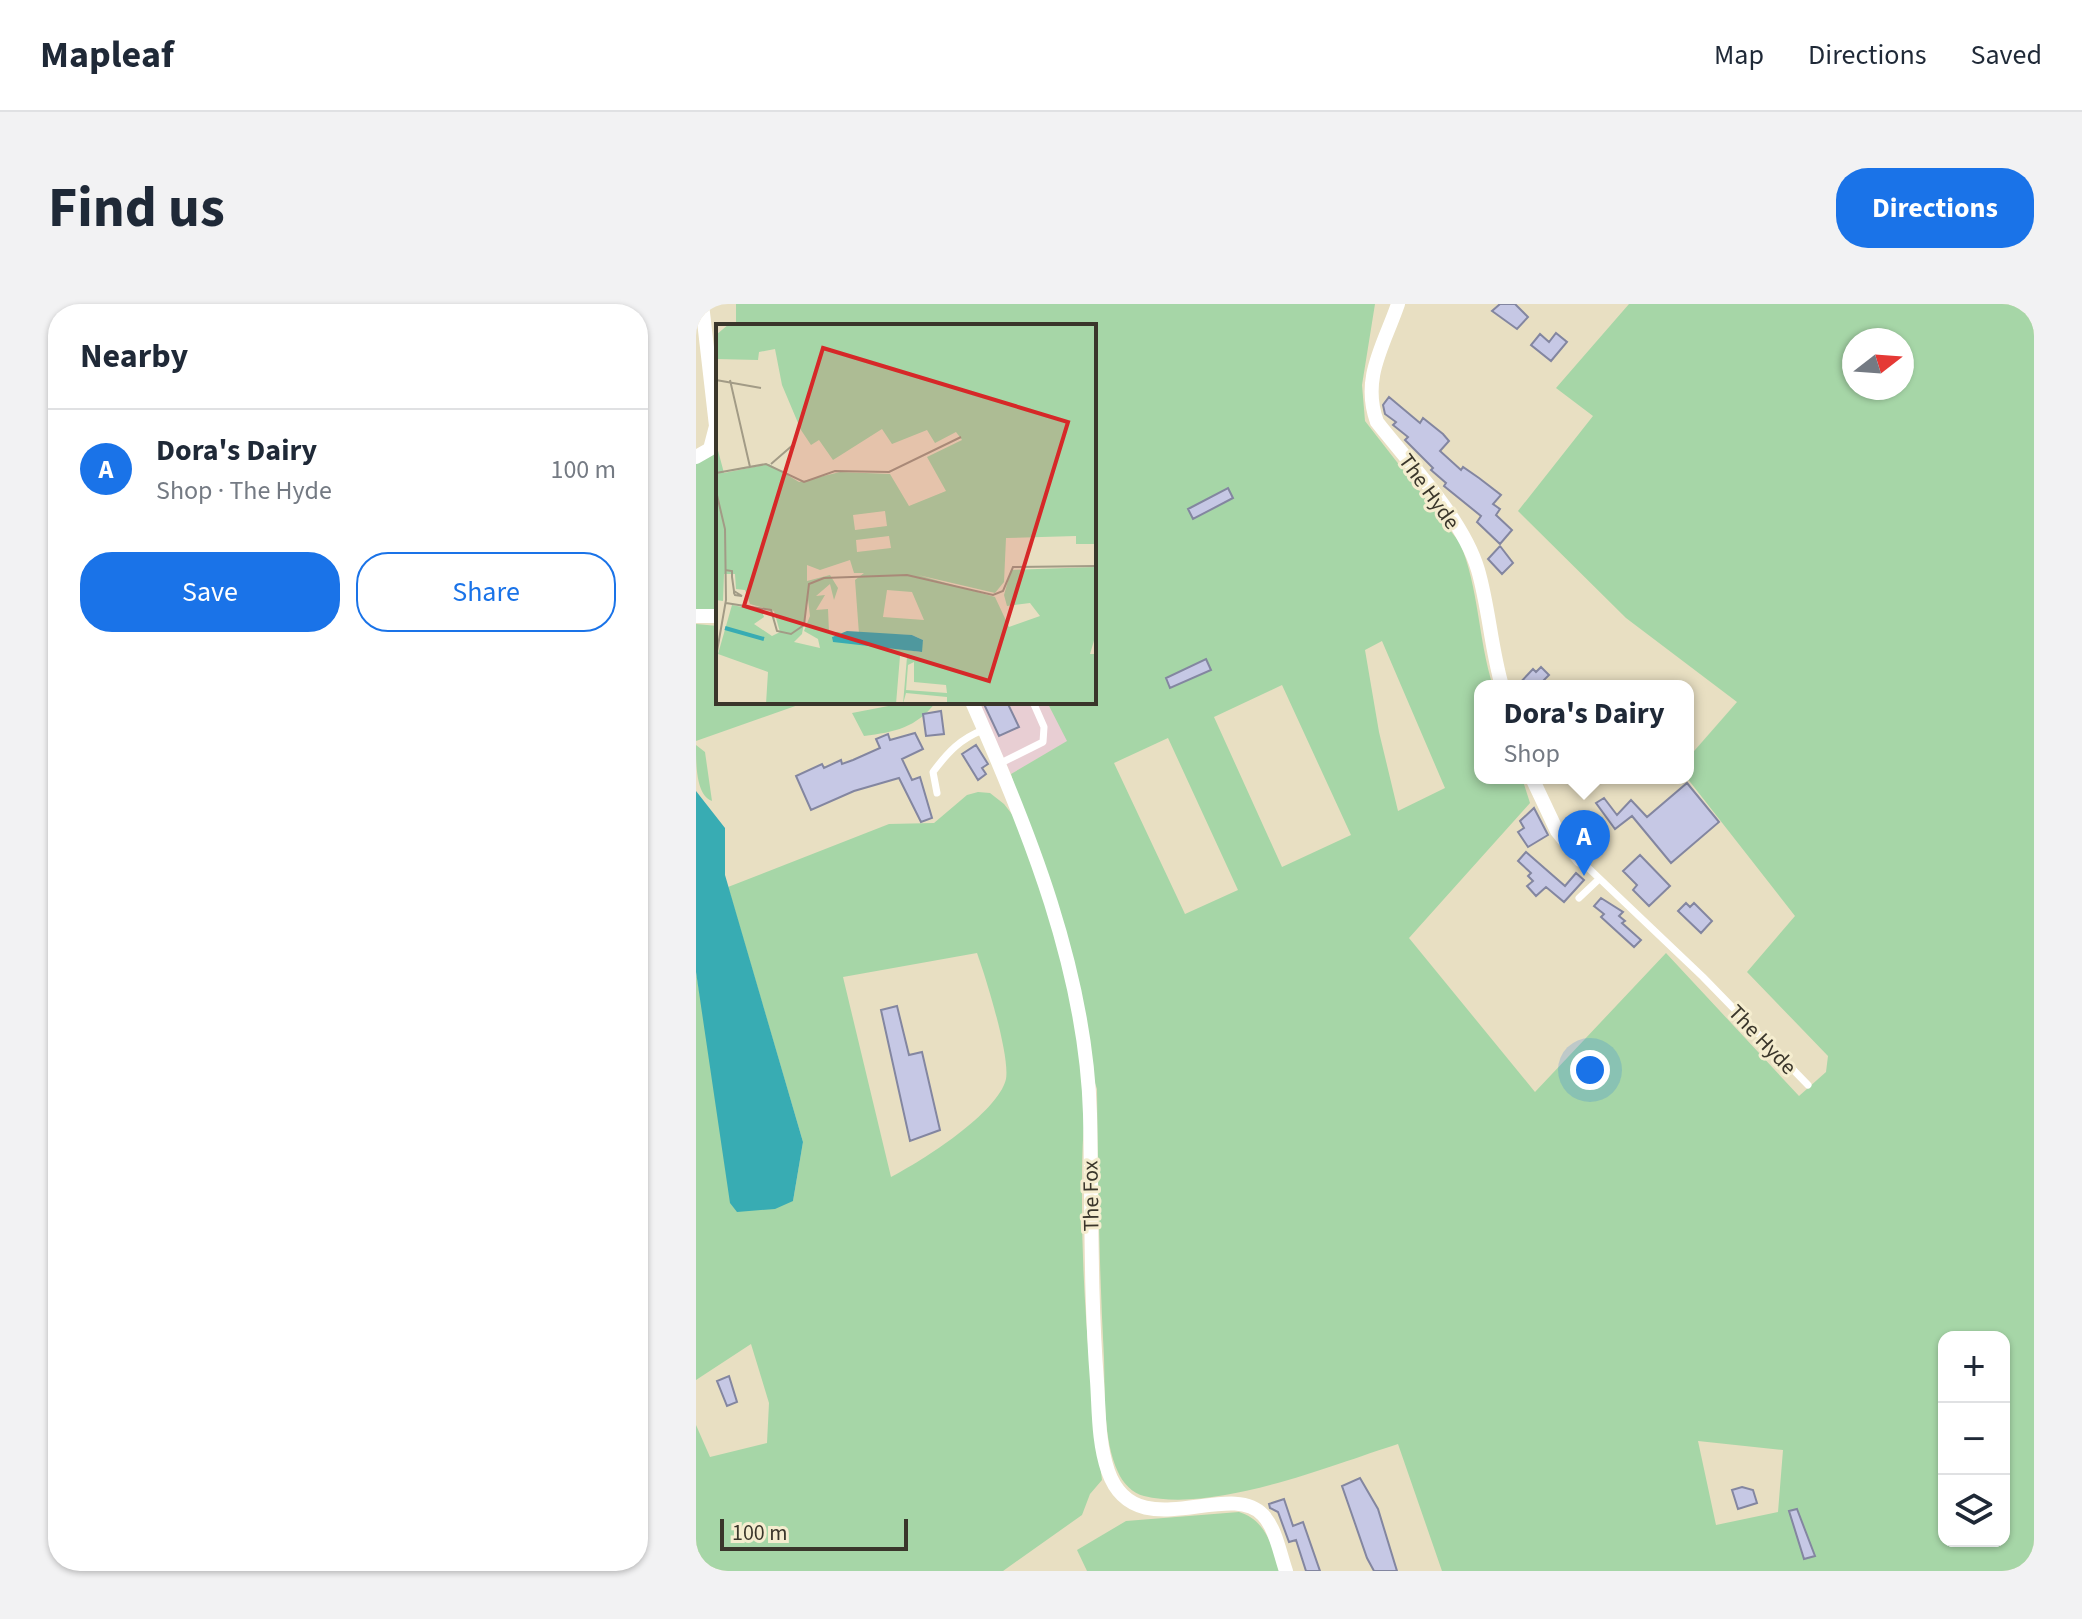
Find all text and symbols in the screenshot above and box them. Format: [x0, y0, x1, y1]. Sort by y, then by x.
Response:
text: Mapleaf [40, 28, 174, 82]
text: Map [1714, 35, 1764, 75]
text: Directions [1808, 35, 1927, 75]
text: Saved [1971, 35, 2042, 75]
button: Directions [1836, 168, 2034, 248]
text: Find us [48, 169, 225, 248]
inset map [716, 324, 1096, 704]
north arrow [1842, 328, 1914, 400]
text: Nearby [80, 332, 188, 381]
text: Dora's Dairy [156, 429, 317, 472]
street label: The Hyde [1391, 447, 1468, 536]
text: A [99, 451, 113, 488]
text: 100 m [550, 451, 616, 488]
text: Shop · The Hyde [156, 472, 332, 509]
button: Save [80, 552, 340, 632]
button: Share [356, 552, 616, 632]
popup [1474, 680, 1694, 784]
text: Dora's Dairy [1503, 692, 1665, 735]
text: Shop [1503, 735, 1560, 772]
pin: A [1558, 810, 1610, 876]
street label: The Hyde [1721, 997, 1804, 1082]
your location [1570, 1050, 1610, 1090]
street label: The Fox [1074, 1160, 1108, 1232]
map controls [1938, 1331, 2010, 1547]
button: + [1938, 1331, 2010, 1403]
button: − [1938, 1403, 2010, 1475]
button: layers [1938, 1475, 2010, 1547]
scale bar [720, 1515, 908, 1551]
text: 100 m [732, 1517, 787, 1549]

